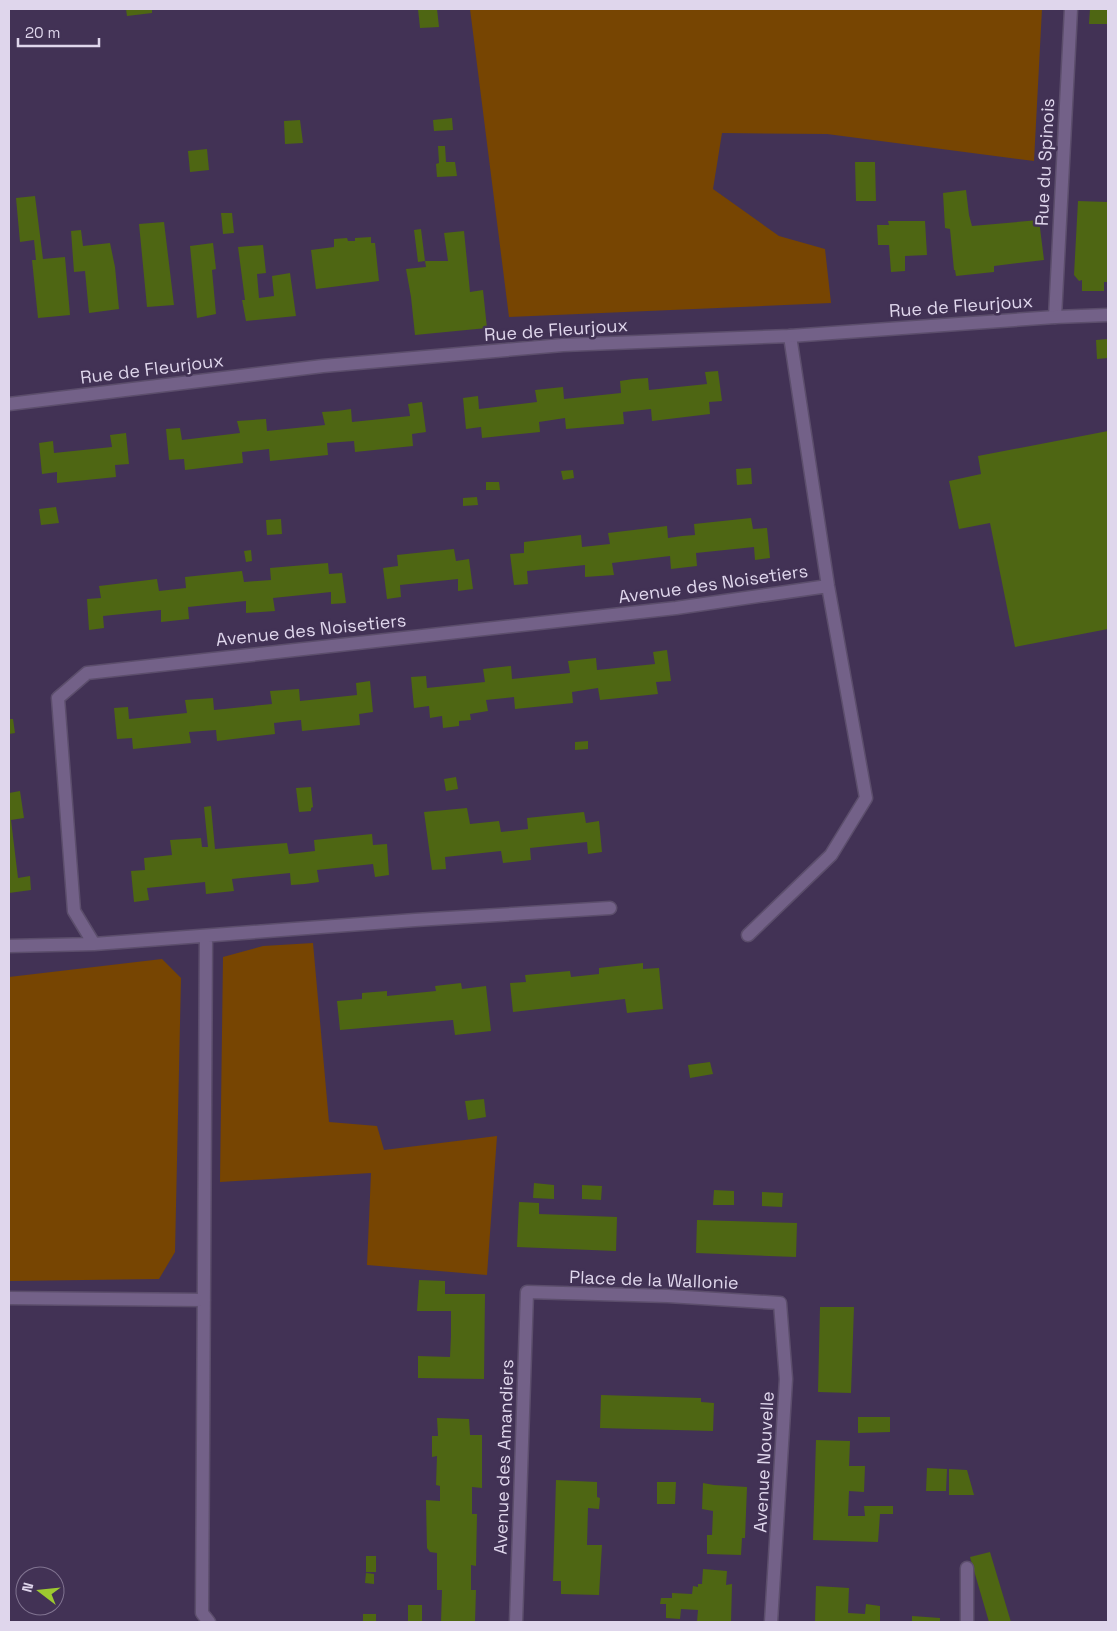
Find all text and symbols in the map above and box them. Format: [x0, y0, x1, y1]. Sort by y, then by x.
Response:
scale bar [18, 15, 99, 47]
text: 20 m [25, 23, 60, 42]
street label: Rue du Spinois [1030, 97, 1059, 226]
street label: Rue de Fleurjoux [888, 289, 1034, 322]
street label: Rue de Fleurjoux [483, 313, 629, 346]
street label: Rue de Fleurjoux [79, 348, 225, 389]
street label: Avenue des Noisetiers [617, 559, 809, 608]
street label: Avenue des Noisetiers [215, 608, 407, 651]
street label: Place de la Wallonie [569, 1265, 739, 1294]
street label: Avenue des Amandiers [489, 1359, 518, 1555]
street label: Avenue Nouvelle [748, 1391, 779, 1533]
north arrow [15, 1566, 65, 1616]
text: N [18, 1580, 37, 1594]

